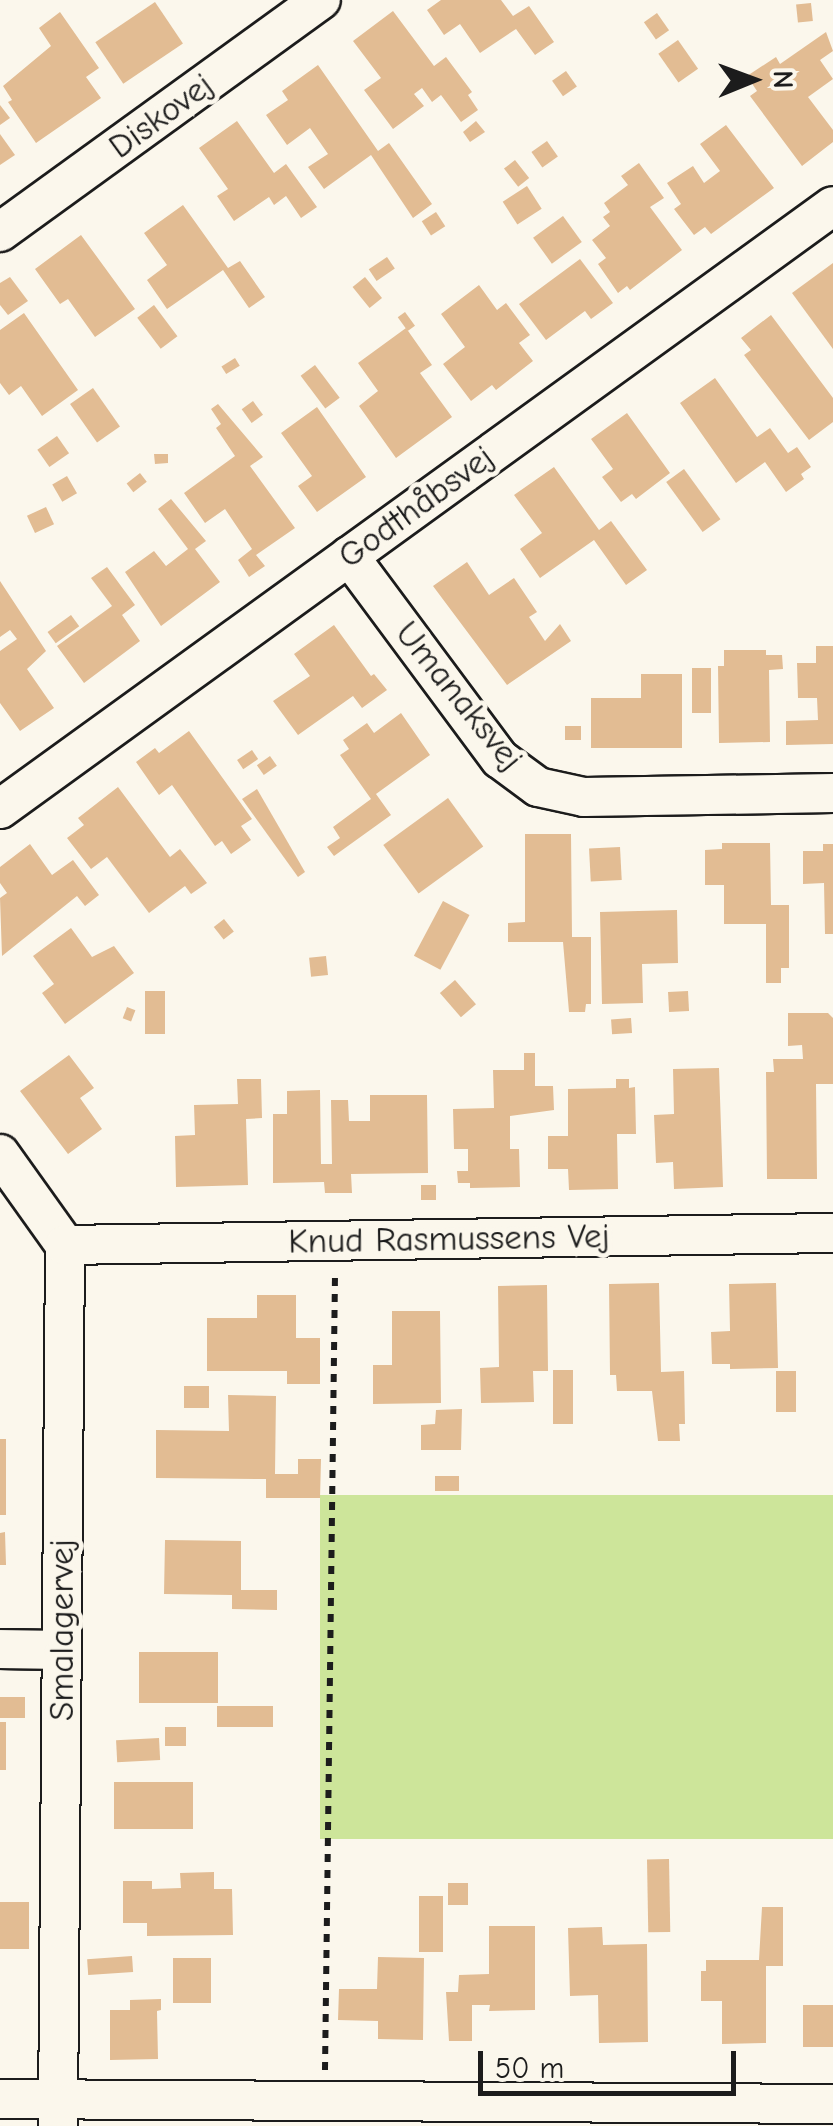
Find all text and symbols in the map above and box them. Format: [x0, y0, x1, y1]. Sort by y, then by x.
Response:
north arrow [703, 30, 803, 130]
street label: Diskovej [101, 64, 221, 168]
text: N [767, 70, 799, 89]
street label: Godthåbsvej [330, 437, 502, 577]
street label: Umanaksvej [386, 613, 532, 779]
street label: Knud Rasmussens Vej [288, 1215, 610, 1263]
street label: Smalagervej [41, 1539, 83, 1721]
scale bar [483, 2031, 740, 2093]
text: 50 m [495, 2051, 564, 2086]

